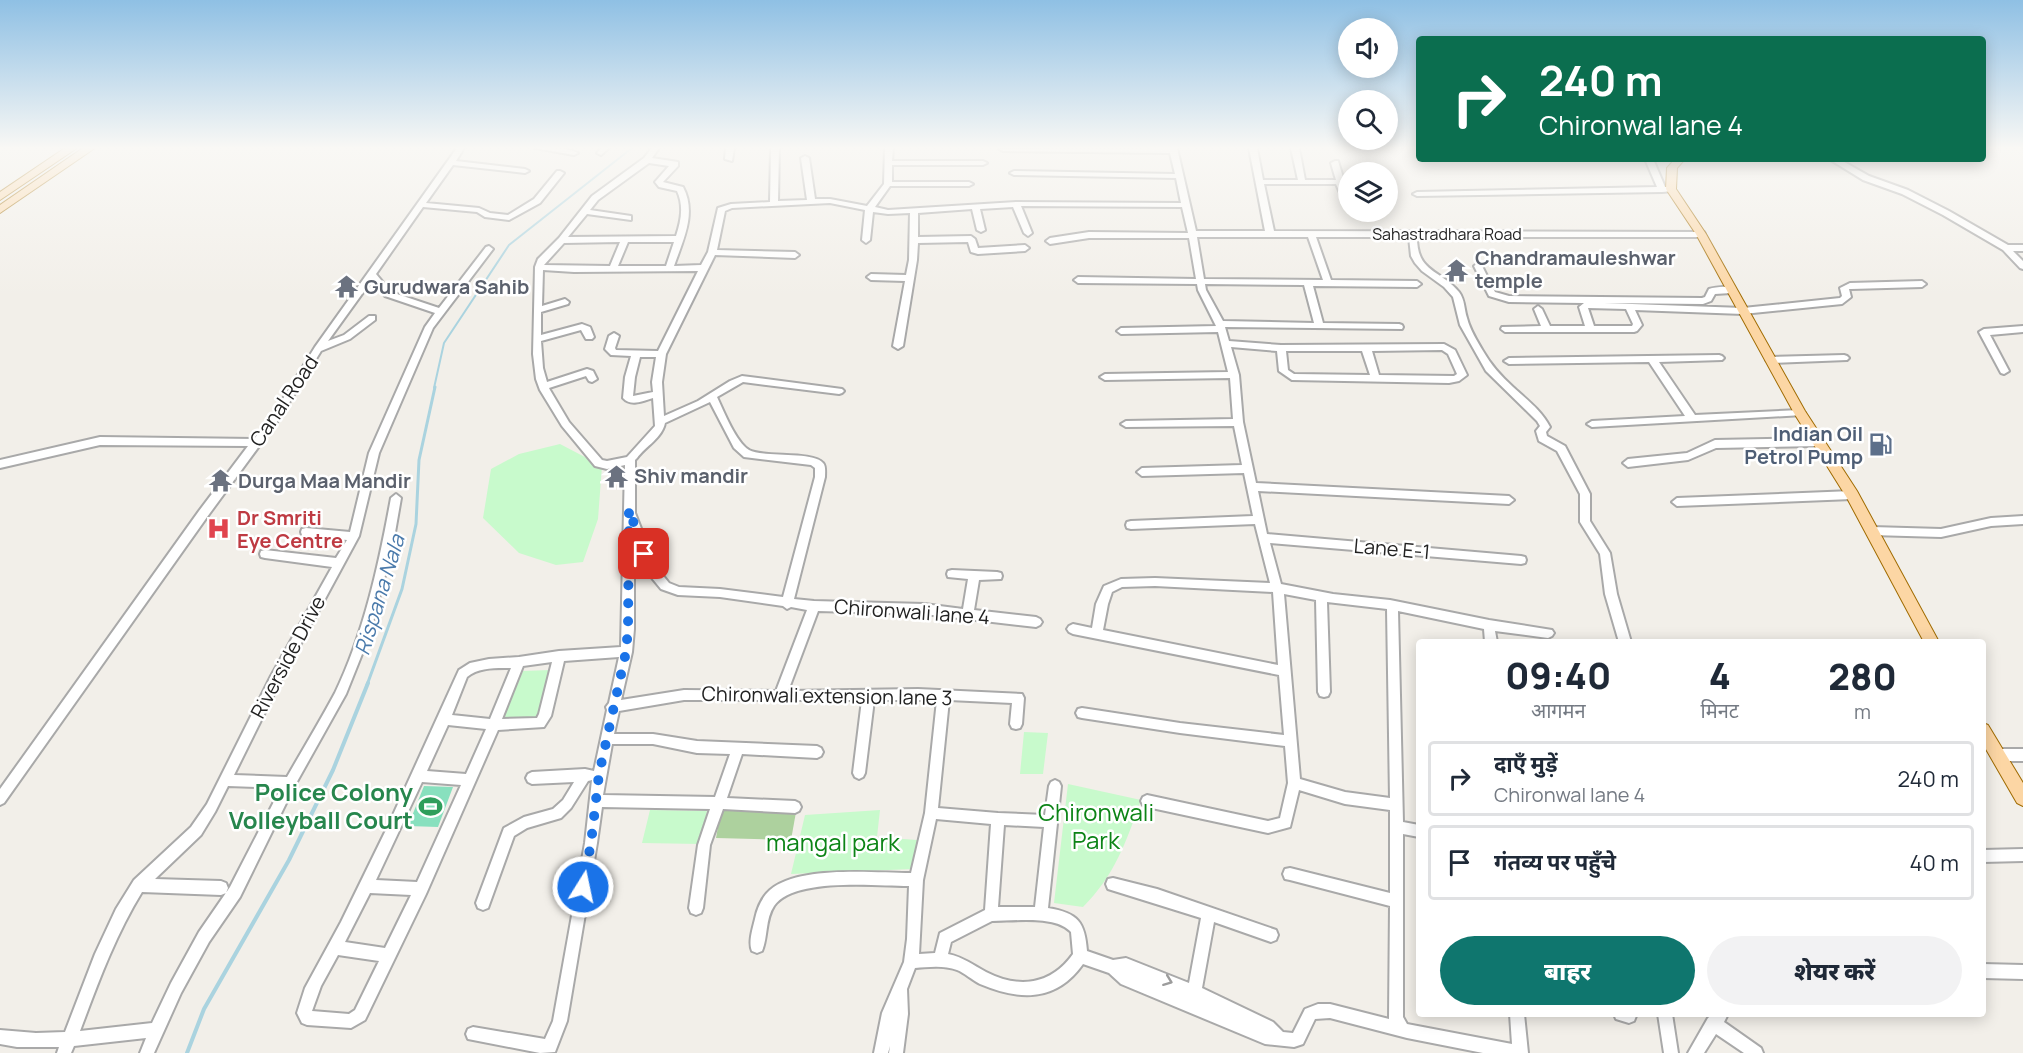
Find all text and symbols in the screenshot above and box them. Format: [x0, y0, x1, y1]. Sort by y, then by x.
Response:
map controls [1338, 18, 1398, 222]
button: sound [1338, 18, 1398, 78]
text: 240 m [1539, 51, 1663, 109]
icon: right [1440, 60, 1518, 138]
button: search [1338, 90, 1398, 150]
text: Chironwal lane 4 [1539, 106, 1743, 143]
button: layers [1338, 162, 1398, 222]
street label: Sahastradhara Road [1372, 223, 1522, 245]
place label: Chandramauleshwar temple [1475, 244, 1676, 294]
temple icon: Chandramauleshwar temple [1444, 257, 1470, 283]
place label: Gurudwara Sahib [364, 273, 529, 300]
temple icon: Gurudwara Sahib [333, 274, 359, 300]
street label: Canal Road [243, 350, 324, 452]
place label: Indian Oil Petrol Pump [1744, 420, 1863, 470]
fuel station icon: Indian Oil Petrol Pump [1868, 432, 1894, 458]
place label: Shiv mandir [634, 462, 748, 489]
temple icon: Shiv mandir [603, 463, 629, 489]
place label: Durga Maa Mandir [238, 467, 411, 494]
temple icon: Durga Maa Mandir [207, 468, 233, 494]
place label: Dr Smriti Eye Centre [237, 504, 343, 554]
hospital icon: Dr Smriti Eye Centre [206, 516, 232, 542]
pin [618, 528, 669, 579]
water label: Rispana Nala [347, 530, 411, 658]
street label: Lane E-1 [1353, 532, 1431, 565]
icon: arrive [627, 537, 660, 570]
street label: Riverside Drive [244, 591, 331, 723]
street label: Chironwali lane 4 [833, 593, 991, 630]
text: 09:40 [1505, 651, 1611, 700]
text: 4 [1709, 651, 1731, 700]
text: 280 [1828, 652, 1897, 701]
street label: Chironwali extension lane 3 [701, 680, 953, 711]
text: आगमन [1531, 697, 1586, 724]
text: मिनट [1701, 697, 1739, 724]
text: m [1854, 698, 1871, 725]
text: दाएँ मुड़ें [1494, 749, 1557, 779]
icon: right [1443, 762, 1476, 795]
text: 240 m [1897, 764, 1959, 794]
place label: Police Colony Volleyball Court [229, 775, 414, 836]
text: Chironwal lane 4 [1494, 781, 1645, 808]
sports icon: Police Colony Volleyball Court [418, 794, 444, 820]
park label: Chironwali Park [1038, 795, 1154, 856]
park label: mangal park [766, 825, 901, 858]
icon: arrive [1443, 846, 1476, 879]
text: गंतव्य पर पहुँचे [1494, 847, 1616, 877]
text: 40 m [1910, 848, 1959, 878]
position arrow [551, 855, 615, 919]
button: बाहर [1440, 936, 1695, 1005]
button: शेयर करें [1707, 936, 1962, 1005]
one-way arrow [1162, 974, 1173, 987]

